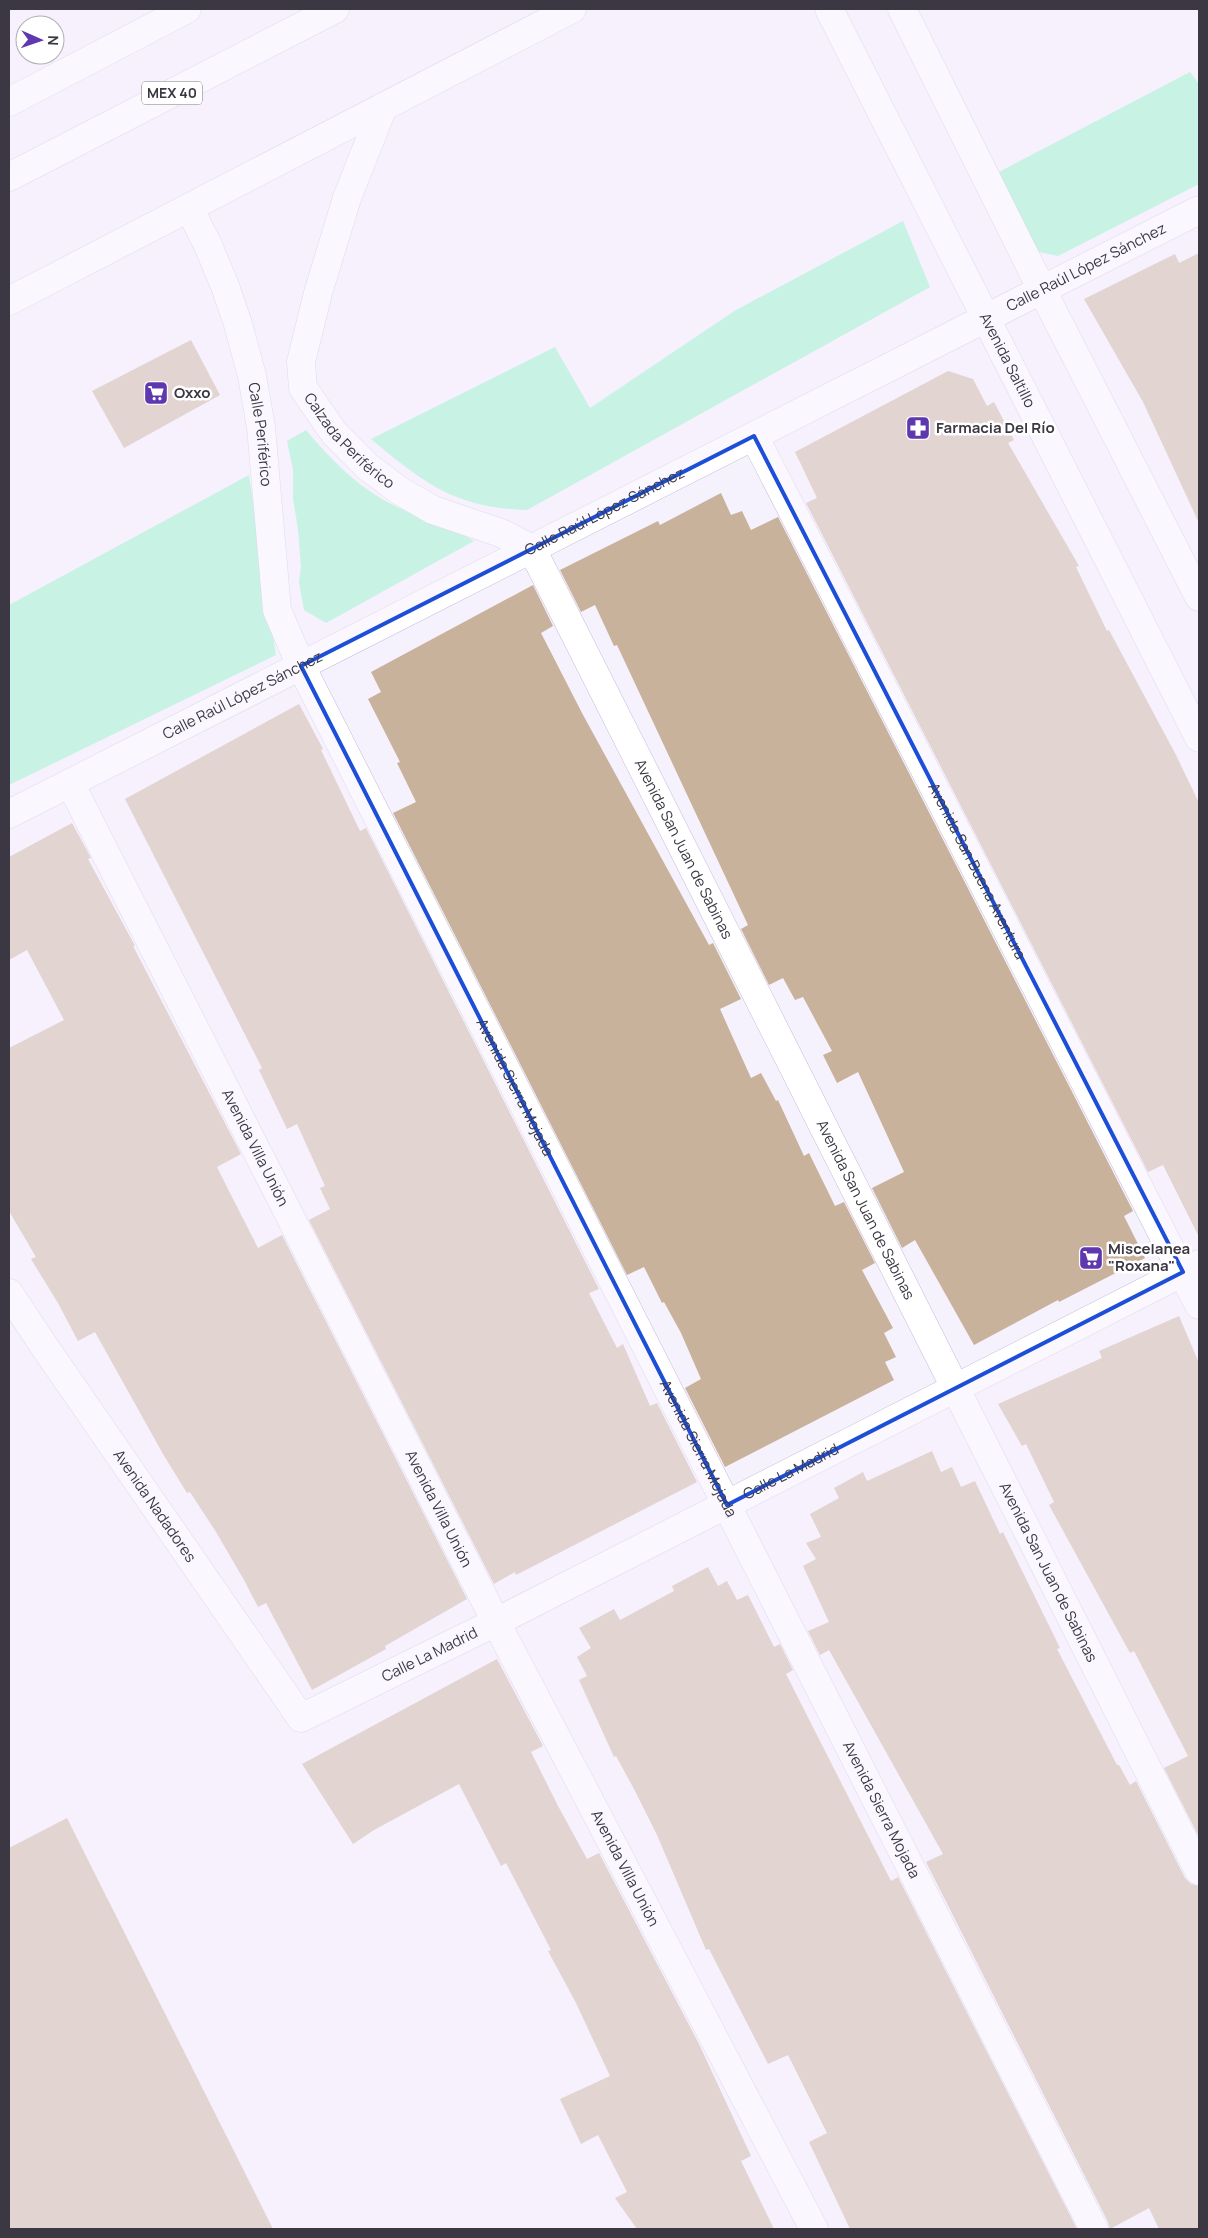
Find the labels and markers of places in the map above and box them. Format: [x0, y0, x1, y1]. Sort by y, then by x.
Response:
supermarket icon: Oxxo [143, 380, 169, 406]
place label: Oxxo [174, 382, 211, 403]
pharmacy icon: Farmacia Del Río [905, 415, 931, 441]
place label: Farmacia Del Río [936, 417, 1055, 438]
place label: Miscelanea "Roxana" [1108, 1238, 1190, 1276]
supermarket icon: Miscelanea "Roxana" [1078, 1245, 1104, 1271]

